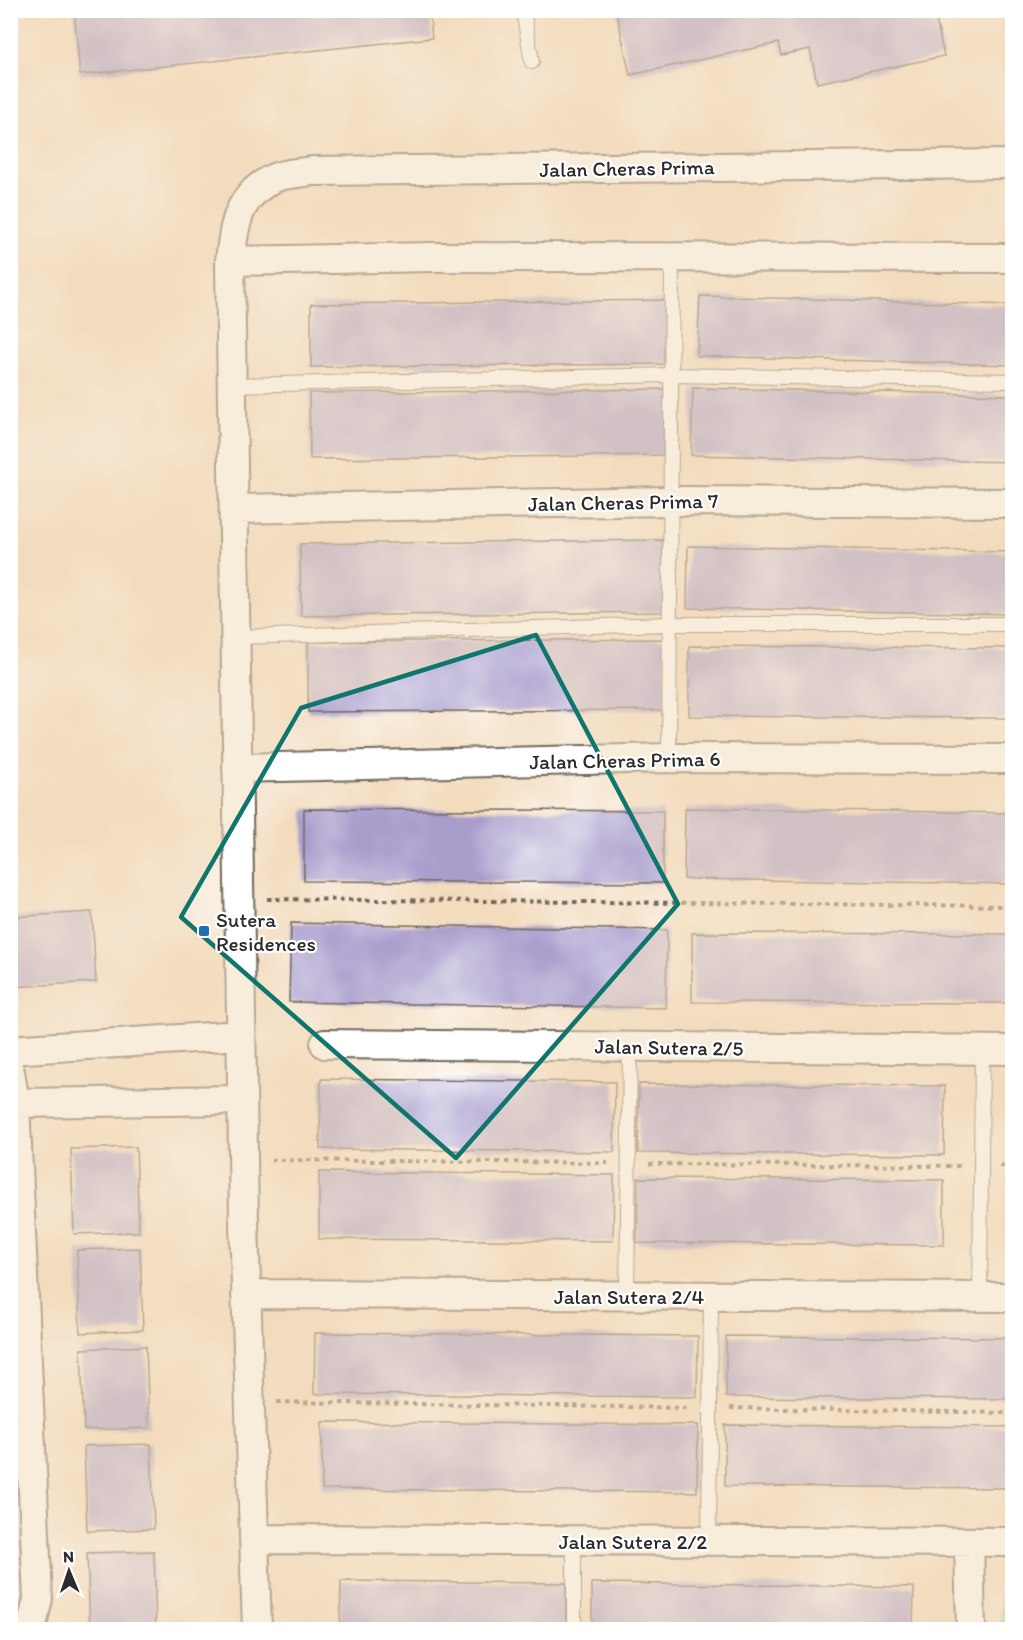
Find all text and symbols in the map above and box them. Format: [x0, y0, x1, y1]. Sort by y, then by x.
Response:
street label: Jalan Cheras Prima [539, 154, 715, 182]
street label: Jalan Cheras Prima 7 [528, 488, 718, 516]
street label: Jalan Cheras Prima 6 [529, 746, 721, 774]
place label: Sutera Residences [216, 907, 316, 956]
marker: Sutera Residences [197, 924, 211, 938]
street label: Jalan Sutera 2/5 [594, 1033, 744, 1061]
street label: Jalan Sutera 2/4 [554, 1284, 704, 1309]
street label: Jalan Sutera 2/2 [559, 1529, 707, 1554]
north arrow [39, 1541, 99, 1601]
text: N [63, 1547, 74, 1566]

